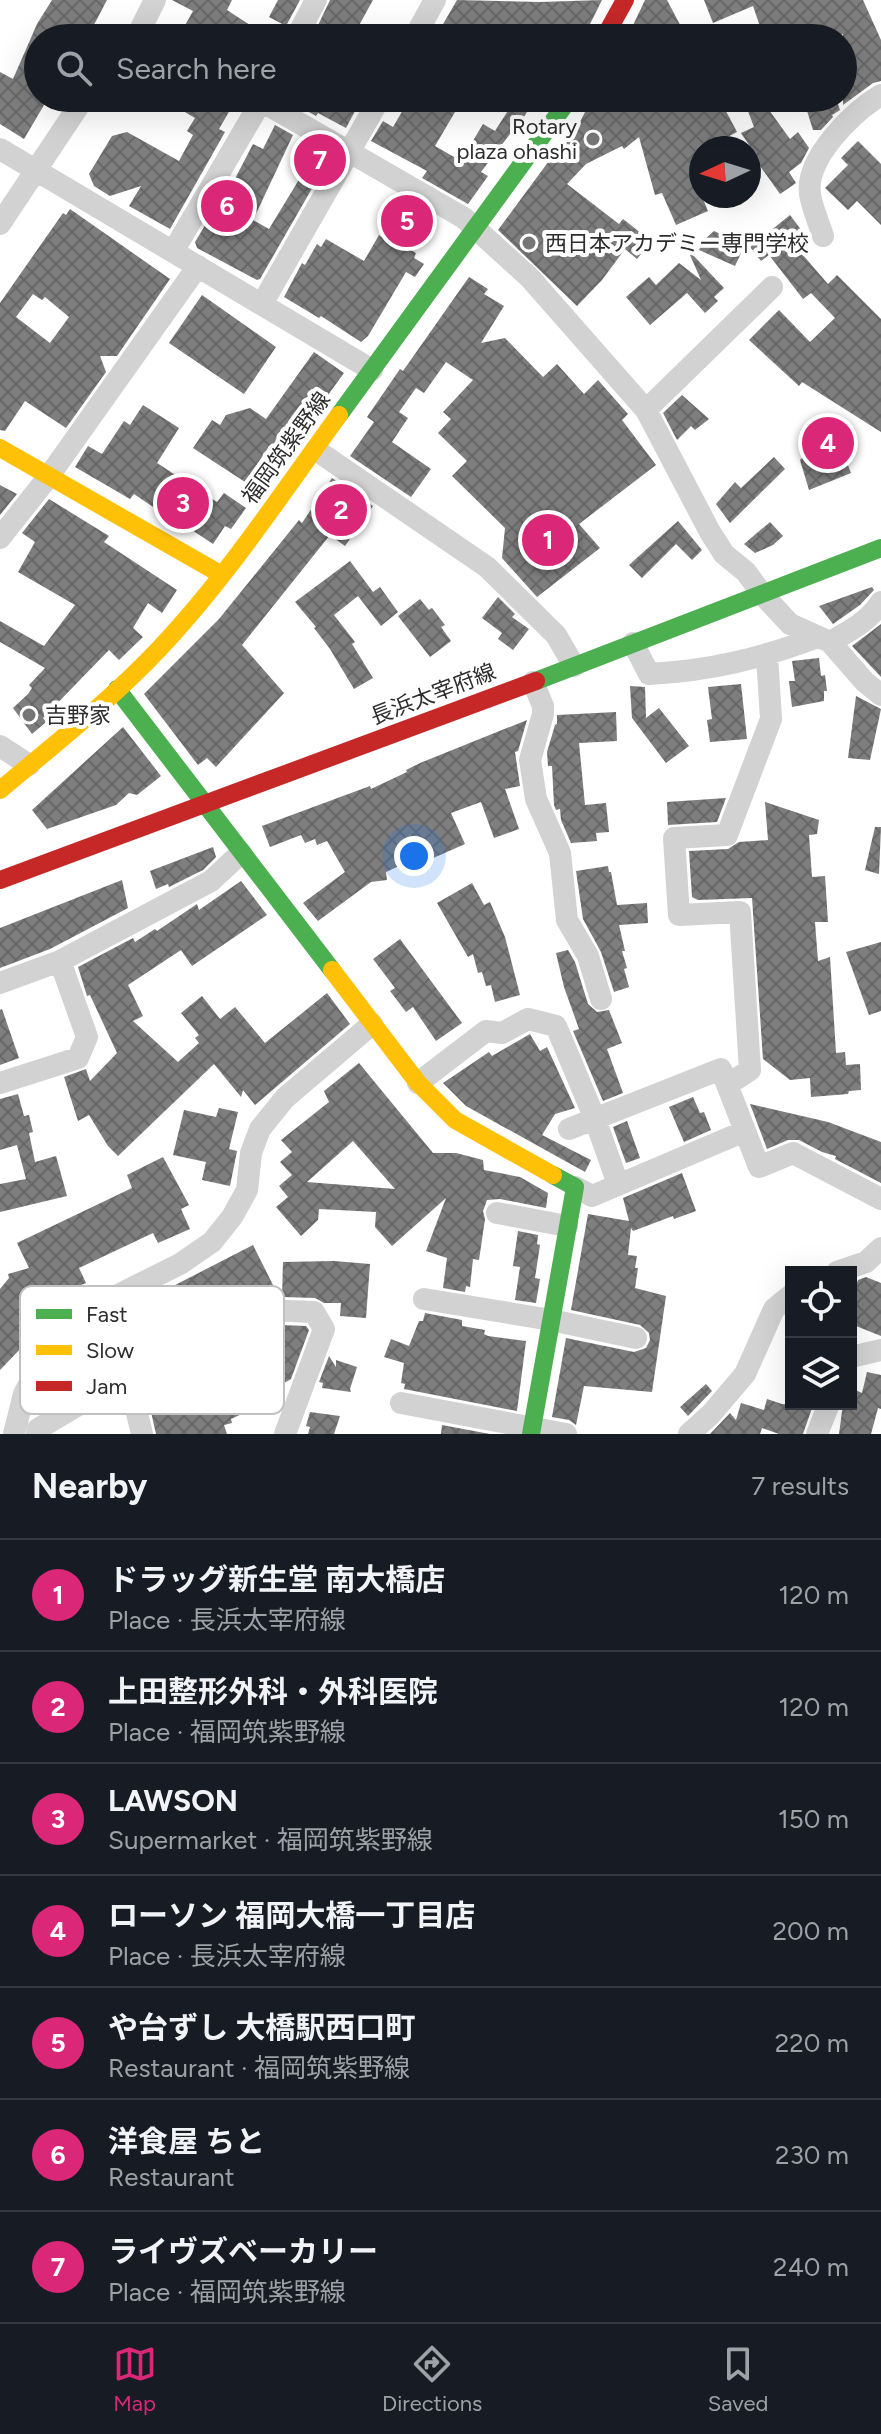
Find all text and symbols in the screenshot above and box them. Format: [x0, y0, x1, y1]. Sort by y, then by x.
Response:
search box [24, 24, 857, 112]
icon: search [52, 46, 96, 90]
text: Search here [116, 50, 276, 87]
place label: Rotary plaza ohashi [457, 113, 577, 165]
pin: 7 [294, 130, 346, 190]
marker: Rotary plaza ohashi [584, 130, 602, 148]
north arrow [689, 136, 761, 208]
pin: 6 [201, 176, 253, 236]
pin: 5 [381, 191, 433, 251]
place label: 西日本アカデミー専門学校 [545, 230, 809, 257]
marker: 西日本アカデミー専門学校 [520, 234, 538, 252]
street label: 福岡筑紫野線 [236, 387, 336, 509]
pin: 4 [802, 413, 854, 473]
pin: 3 [157, 473, 209, 533]
pin: 2 [315, 480, 367, 540]
pin: 1 [522, 510, 574, 570]
street label: 長浜太宰府線 [367, 658, 499, 730]
place label: 吉野家 [45, 702, 111, 729]
marker: 吉野家 [20, 706, 38, 724]
your location [394, 836, 434, 876]
map controls [785, 1266, 857, 1410]
button: locate [785, 1266, 857, 1338]
legend [20, 1286, 284, 1414]
text: Fast [86, 1301, 128, 1328]
text: Slow [86, 1337, 135, 1364]
button: layers [785, 1338, 857, 1410]
text: Jam [86, 1373, 127, 1400]
text: Nearby [32, 1466, 147, 1507]
text: 7 results [751, 1470, 849, 1502]
text: ドラッグ新生堂 南大橋店 [108, 1561, 445, 1598]
text: 1 [53, 1579, 63, 1611]
text: 120 m [779, 1579, 849, 1611]
text: Place · 長浜太宰府線 [108, 1604, 346, 1636]
text: 上田整形外科・外科医院 [108, 1673, 438, 1710]
text: 2 [50, 1691, 66, 1723]
text: 120 m [779, 1691, 849, 1723]
text: Place · 福岡筑紫野線 [108, 1716, 346, 1748]
text: LAWSON [108, 1782, 238, 1819]
text: 3 [51, 1803, 65, 1835]
text: 150 m [778, 1803, 849, 1835]
text: Supermarket · 福岡筑紫野線 [108, 1824, 433, 1856]
text: ローソン 福岡大橋一丁目店 [108, 1897, 475, 1934]
text: 4 [50, 1915, 66, 1947]
text: 200 m [773, 1915, 849, 1947]
text: Place · 長浜太宰府線 [108, 1940, 346, 1972]
text: や台ずし 大橋駅西口町 [108, 2009, 415, 2046]
text: 5 [50, 2027, 66, 2059]
text: 220 m [775, 2027, 849, 2059]
text: Restaurant · 福岡筑紫野線 [108, 2052, 410, 2084]
text: 洋食屋 ちと [108, 2123, 265, 2160]
text: 6 [50, 2139, 66, 2171]
text: 230 m [775, 2139, 849, 2171]
text: Restaurant [108, 2161, 235, 2193]
text: ライヴズベーカリー [108, 2233, 378, 2270]
text: 7 [51, 2251, 65, 2283]
text: 240 m [773, 2251, 849, 2283]
text: Place · 福岡筑紫野線 [108, 2276, 346, 2308]
tab: Map [113, 2342, 157, 2417]
tab: Directions [382, 2342, 482, 2417]
tab: Saved [708, 2342, 768, 2417]

